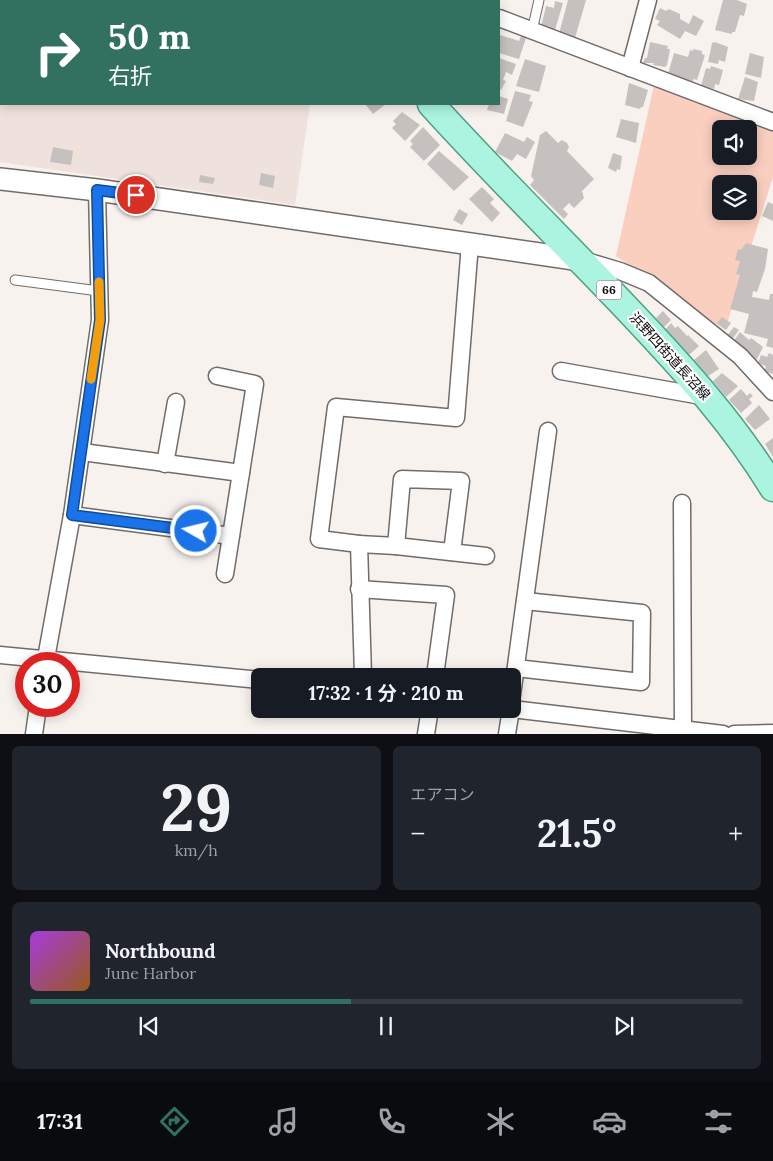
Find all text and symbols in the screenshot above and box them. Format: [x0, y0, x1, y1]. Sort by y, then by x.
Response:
text: 50 m [108, 14, 191, 59]
icon: right [25, 20, 90, 85]
text: 右折 [108, 62, 152, 90]
map controls [712, 120, 757, 220]
button: sound [712, 120, 757, 165]
pin [115, 174, 157, 216]
button: layers [712, 175, 757, 220]
icon: arrive [122, 181, 150, 209]
road number: 66 [596, 280, 622, 300]
street label: 浜野四街道長沼線 [626, 308, 714, 404]
position arrow [169, 504, 221, 556]
speed limit sign: 30 [15, 652, 80, 717]
text: 17:32 · 1 分 · 210 m [309, 681, 463, 705]
text: 29 [160, 766, 232, 849]
text: エアコン [411, 784, 475, 804]
text: 21.5° [537, 809, 617, 857]
text: − [411, 816, 425, 852]
text: + [728, 816, 743, 852]
text: km/h [175, 840, 218, 860]
text: Northbound [105, 939, 216, 963]
text: June Harbor [105, 963, 196, 983]
icon: previous [135, 1012, 163, 1040]
icon: pause [372, 1012, 400, 1040]
icon: next [610, 1012, 638, 1040]
icon: directions [157, 1104, 192, 1139]
icon: music [266, 1104, 301, 1139]
icon: phone [374, 1104, 409, 1139]
icon: climate [483, 1104, 518, 1139]
icon: car [592, 1104, 627, 1139]
icon: filters [701, 1104, 736, 1139]
text: 17:31 [37, 1107, 83, 1135]

